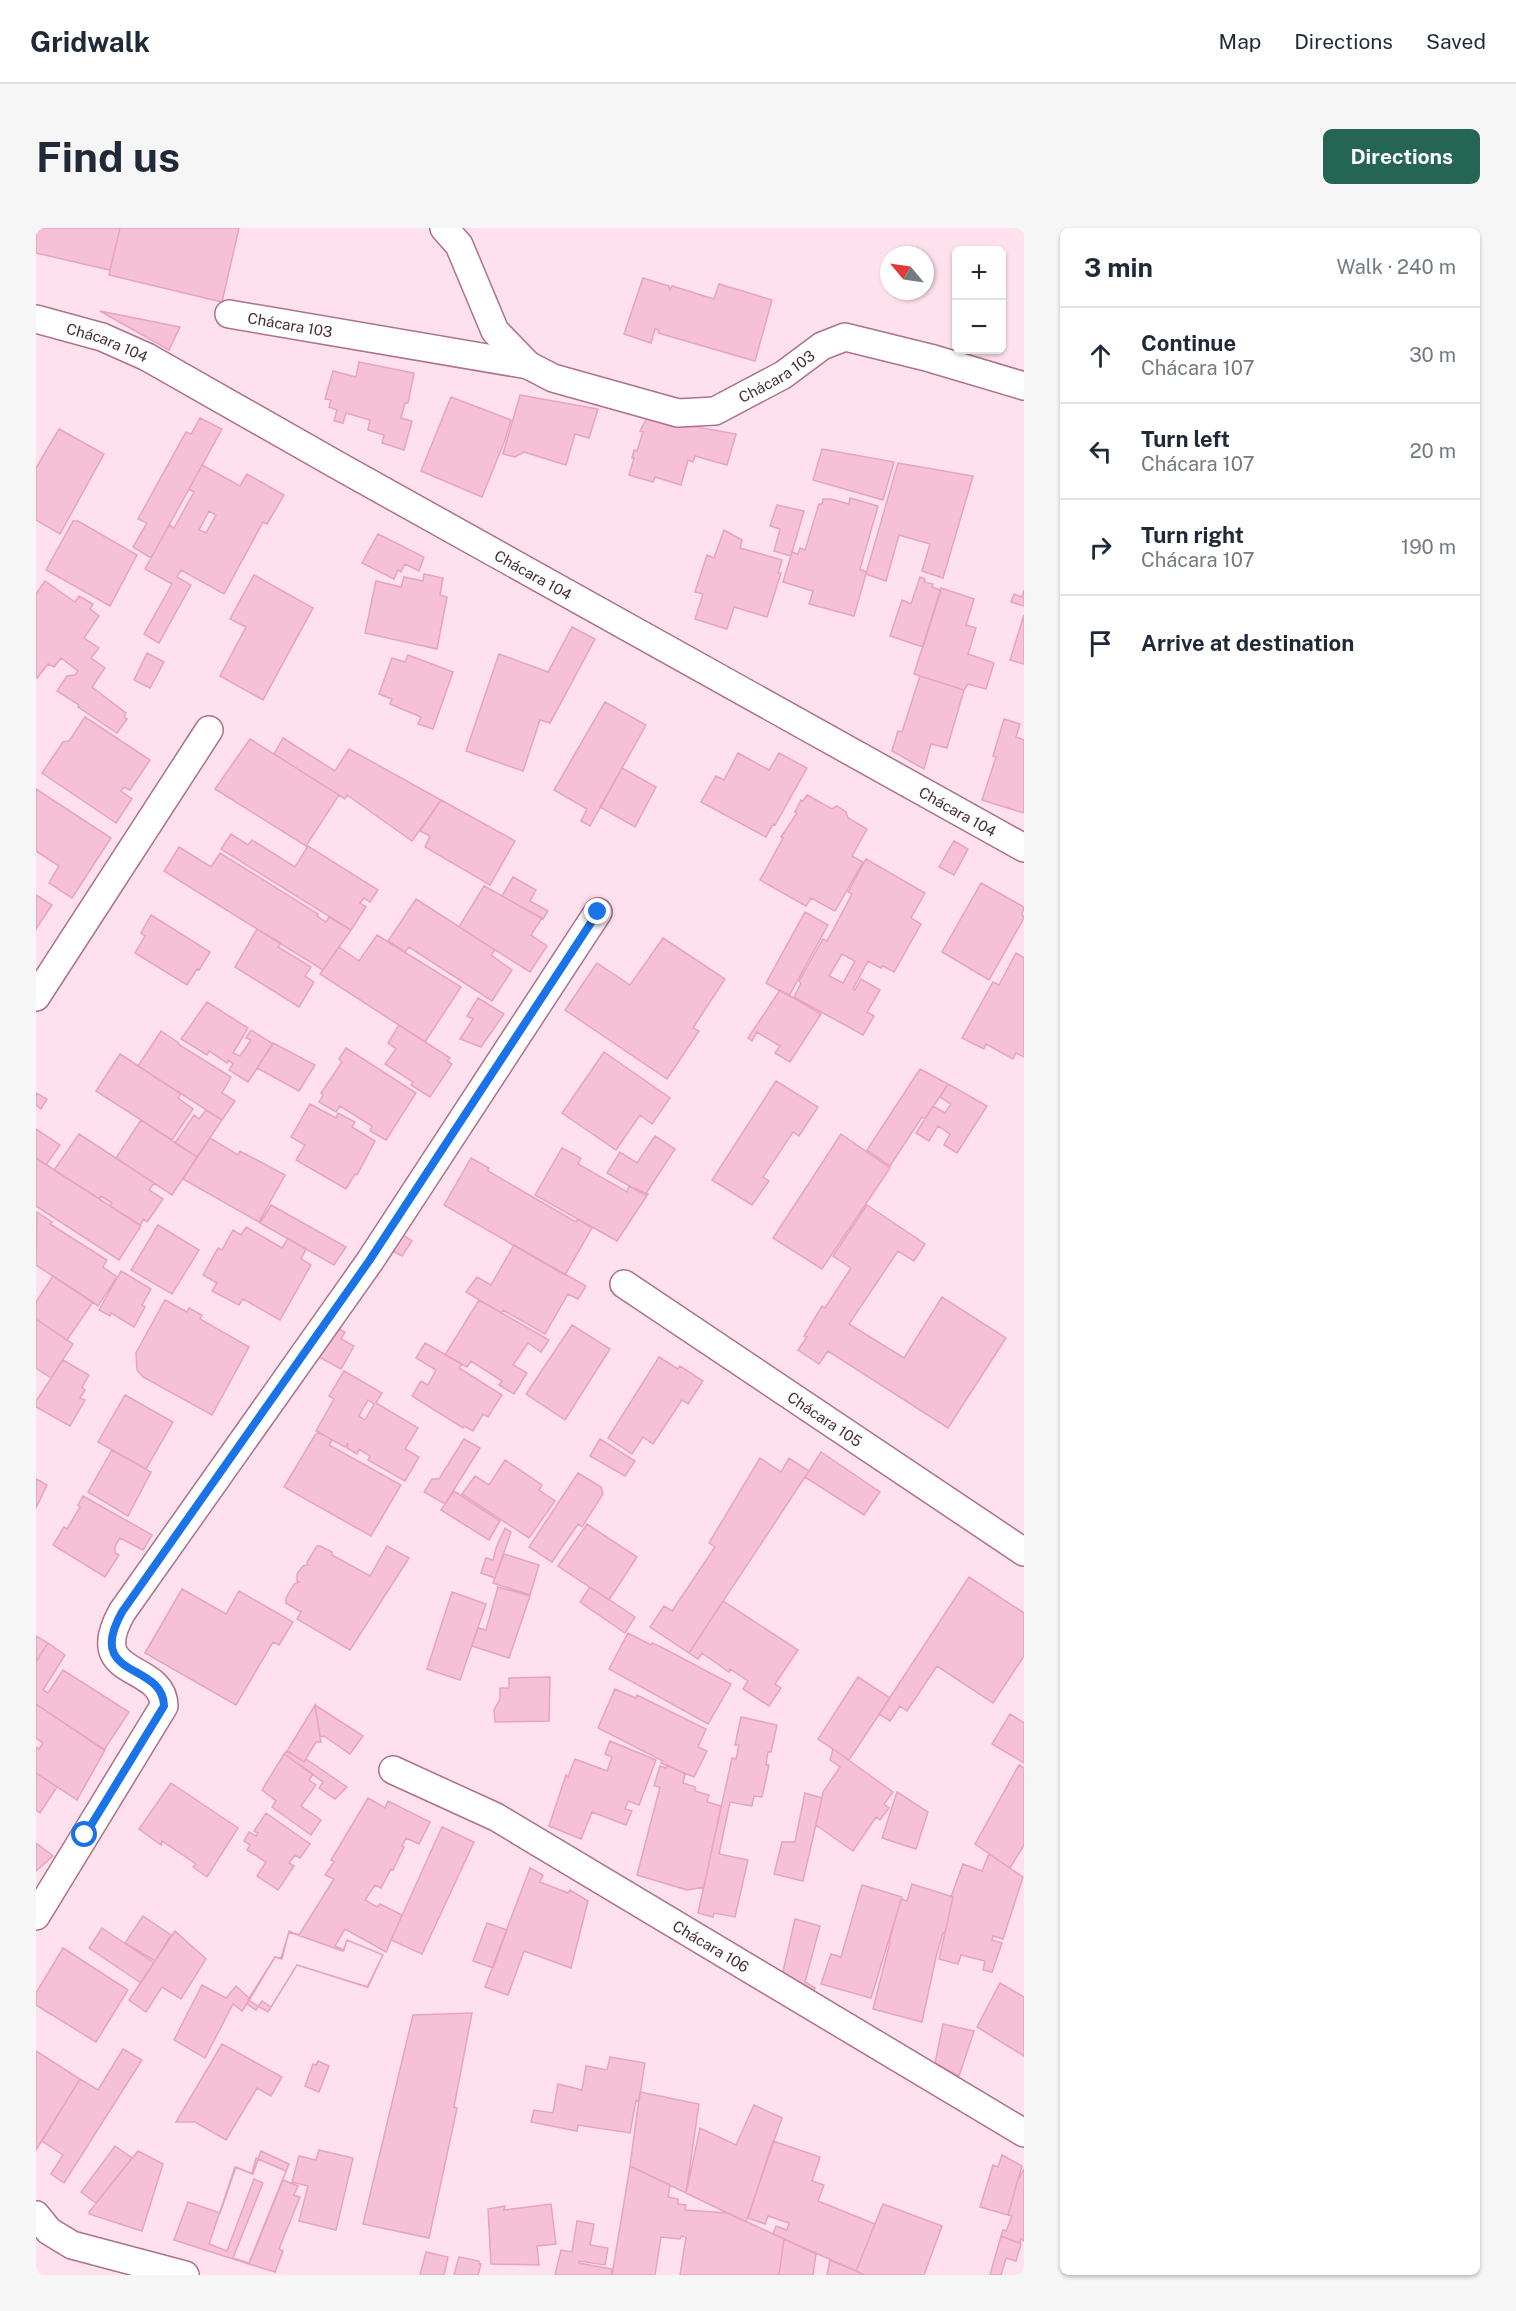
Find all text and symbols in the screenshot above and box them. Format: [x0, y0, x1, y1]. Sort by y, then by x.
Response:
text: Gridwalk [30, 25, 150, 58]
text: Map [1219, 29, 1261, 54]
text: Directions [1294, 29, 1393, 54]
text: Saved [1426, 29, 1486, 54]
button: Directions [1323, 129, 1480, 184]
text: Find us [36, 132, 180, 181]
north arrow [880, 246, 934, 300]
map controls [952, 246, 1006, 354]
button: + [952, 246, 1006, 300]
text: 3 min [1084, 252, 1153, 283]
text: Walk · 240 m [1336, 255, 1456, 279]
button: − [952, 300, 1006, 354]
street label: Chácara 103 [246, 309, 334, 340]
street label: Chácara 104 [65, 319, 151, 365]
text: Continue [1141, 330, 1236, 356]
icon: ahead [1084, 339, 1117, 372]
text: 30 m [1409, 343, 1456, 367]
street label: Chácara 103 [736, 346, 817, 406]
text: Chácara 107 [1141, 356, 1255, 380]
text: Turn left [1141, 426, 1230, 452]
icon: left [1084, 435, 1117, 468]
text: 20 m [1410, 439, 1456, 463]
text: Chácara 107 [1141, 452, 1255, 476]
text: Turn right [1141, 522, 1244, 548]
icon: right [1084, 531, 1117, 564]
text: 190 m [1401, 535, 1456, 559]
street label: Chácara 104 [492, 546, 575, 603]
text: Chácara 107 [1141, 548, 1255, 572]
icon: arrive [1084, 627, 1117, 660]
text: Arrive at destination [1141, 630, 1354, 656]
street label: Chácara 104 [916, 783, 999, 839]
route end [584, 898, 610, 924]
street label: Chácara 105 [785, 1388, 866, 1450]
route start [71, 1821, 97, 1847]
street label: Chácara 106 [670, 1916, 752, 1975]

